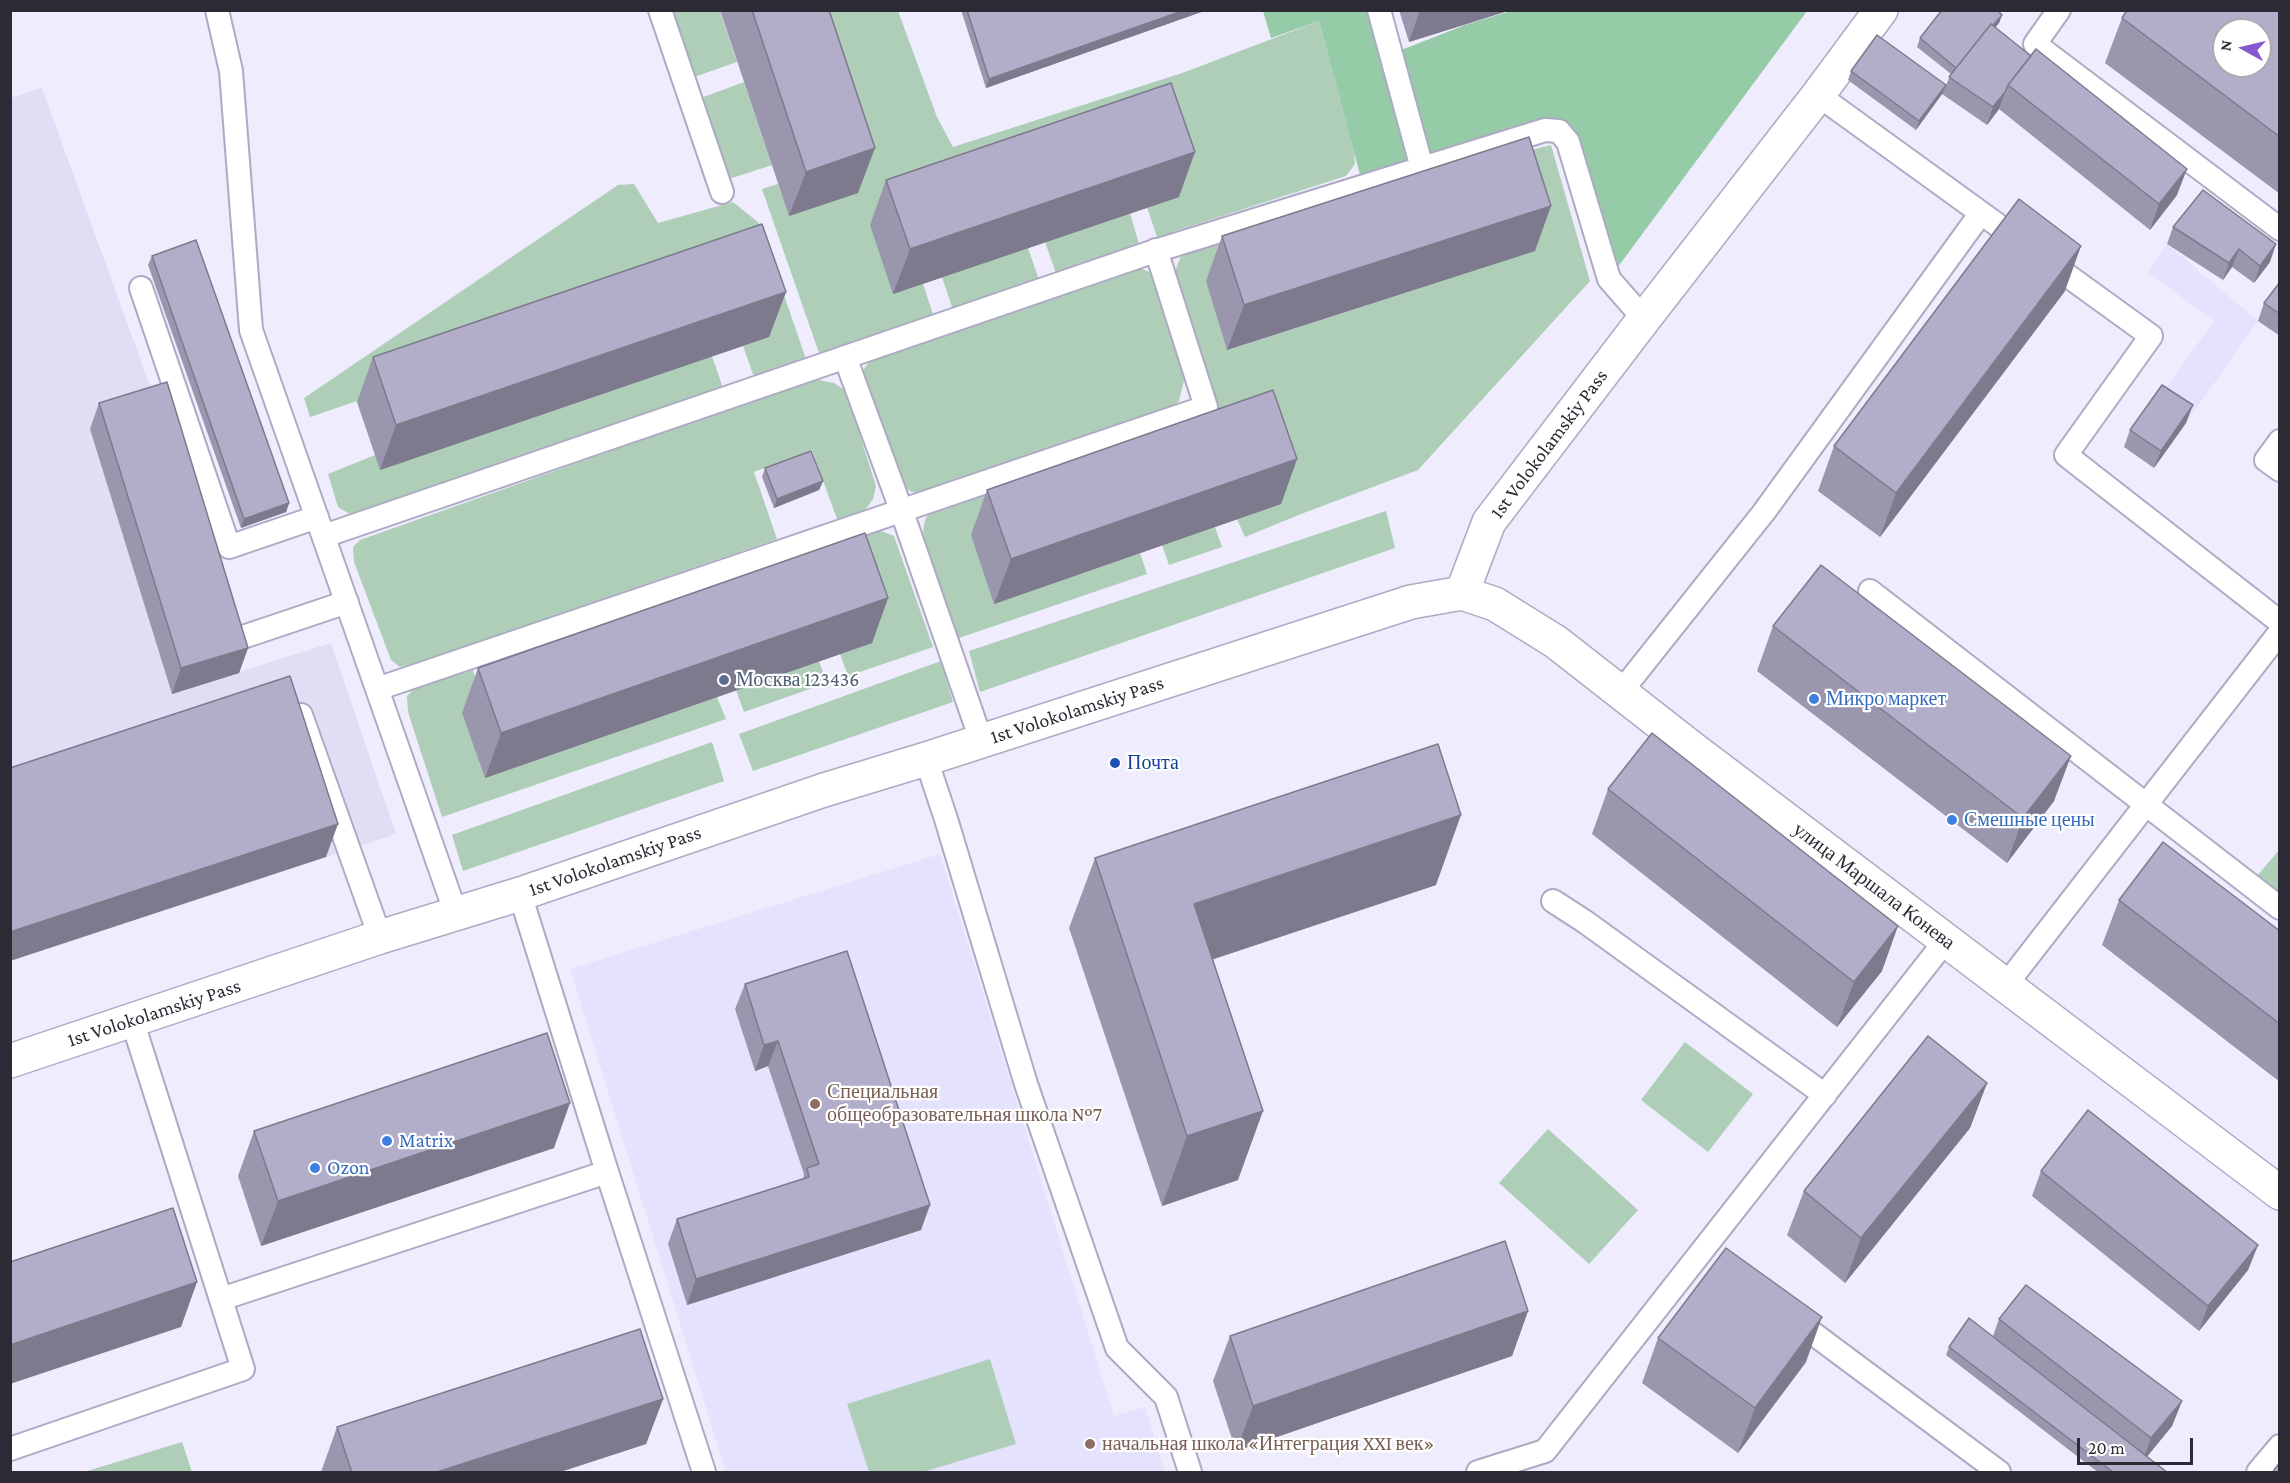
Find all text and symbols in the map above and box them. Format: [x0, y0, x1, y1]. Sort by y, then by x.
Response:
north arrow [2212, 18, 2272, 78]
text: N [2216, 39, 2235, 52]
street label: 1st Volokolamskiy Pass [1485, 365, 1613, 523]
place label: Москва 123436 [736, 668, 860, 692]
street label: 1st Volokolamskiy Pass [987, 671, 1167, 749]
marker: Москва 123436 [717, 673, 731, 687]
place label: Микро маркет [1826, 687, 1946, 711]
marker: Микро маркет [1807, 692, 1821, 706]
place label: Почта [1127, 751, 1179, 775]
marker: Почта [1108, 756, 1122, 770]
place label: Смешные цены [1964, 808, 2095, 832]
marker: Смешные цены [1945, 813, 1959, 827]
street label: улица Маршала Конева [1788, 817, 1960, 955]
street label: 1st Volokolamskiy Pass [526, 820, 704, 902]
street label: 1st Volokolamskiy Pass [64, 974, 244, 1052]
place label: Специальная общеобразовательная школа №7 [827, 1080, 1102, 1127]
marker: Специальная общеобразовательная школа №7 [808, 1097, 822, 1111]
place label: Matrix [399, 1129, 453, 1153]
marker: Matrix [380, 1134, 394, 1148]
place label: Ozon [327, 1156, 370, 1180]
marker: Ozon [308, 1161, 322, 1175]
scale bar [2080, 1426, 2196, 1464]
place label: начальная школа «Интеграция XXI век» [1102, 1432, 1434, 1456]
marker: начальная школа «Интеграция XXI век» [1083, 1437, 1097, 1451]
text: 20 m [2088, 1438, 2125, 1458]

